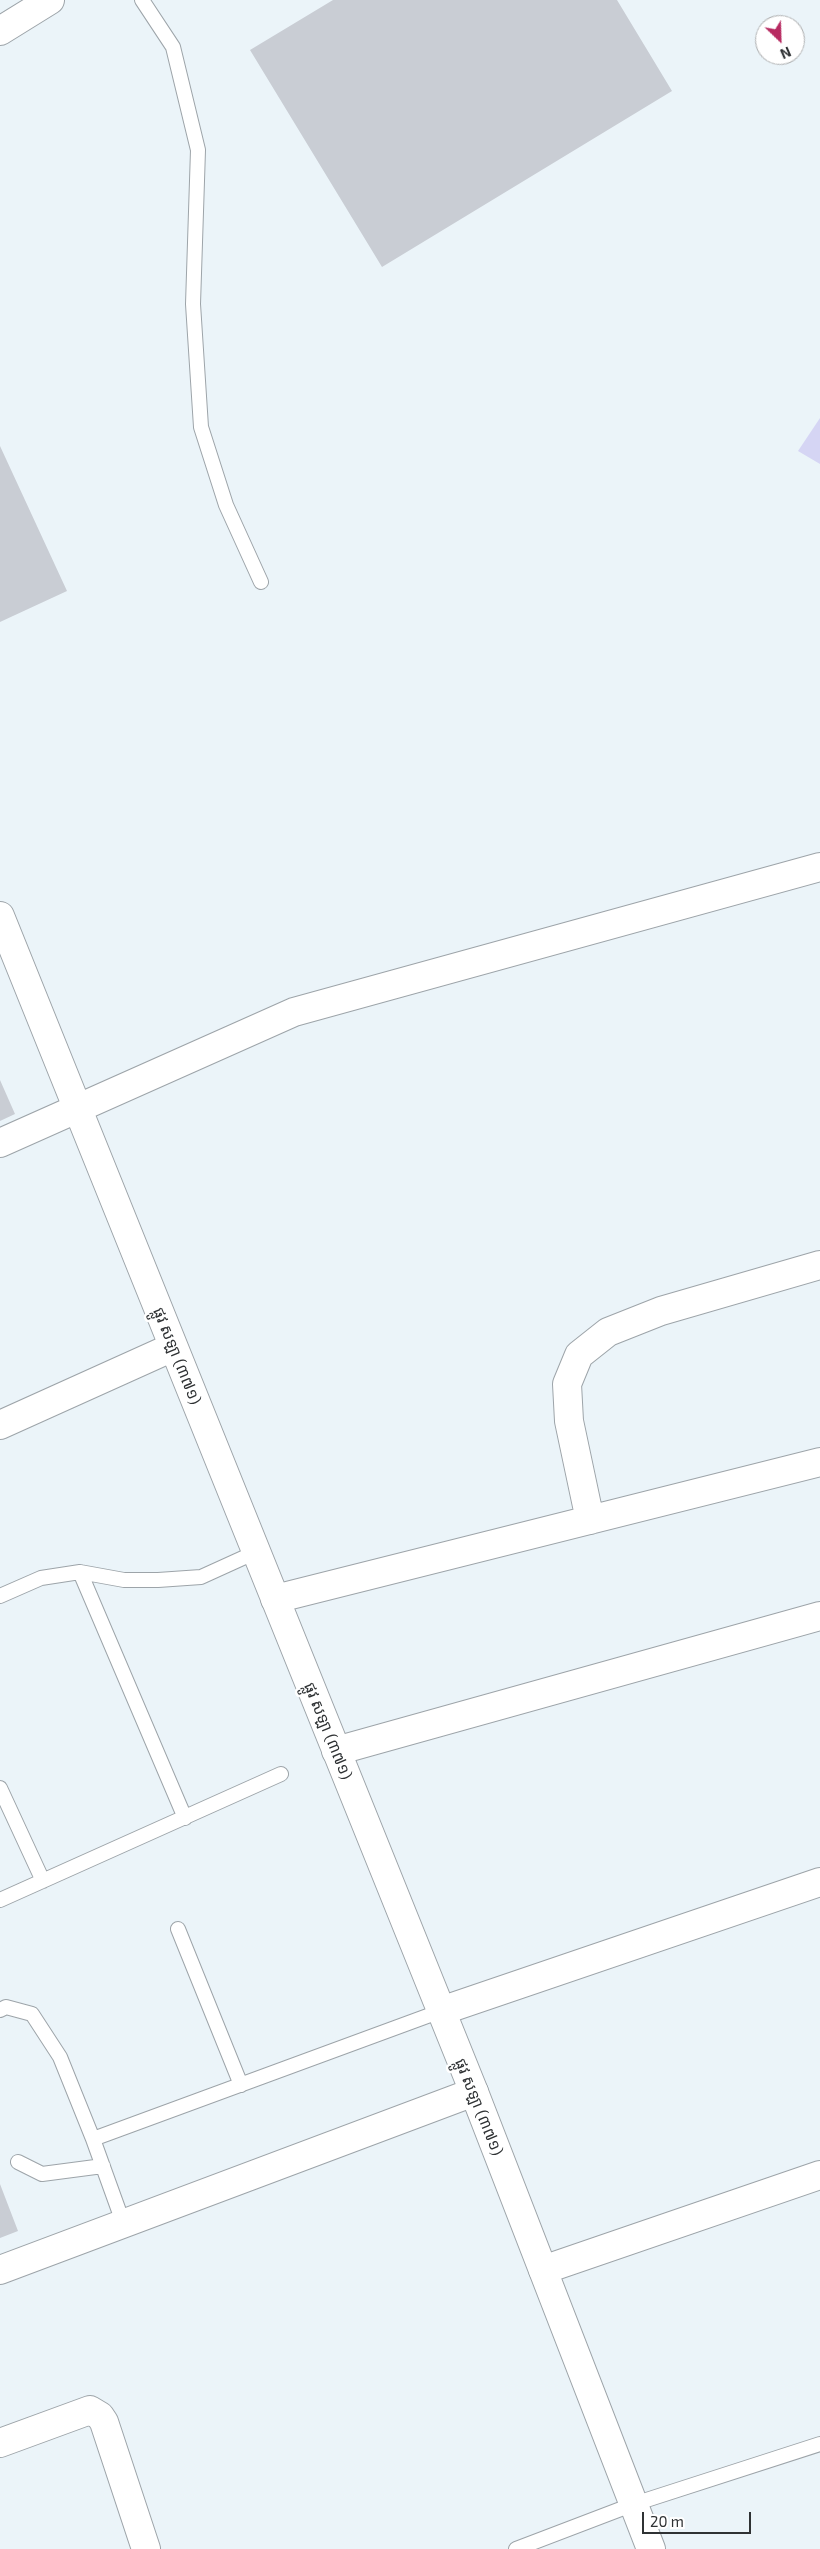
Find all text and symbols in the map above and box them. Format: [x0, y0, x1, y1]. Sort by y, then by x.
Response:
north arrow [755, 15, 805, 65]
text: N [778, 43, 794, 63]
street label: ផ្លូវ សឡា (៣៧១) [149, 1304, 205, 1408]
street label: ផ្លូវ សឡា (៣៧១) [300, 1679, 356, 1783]
street label: ផ្លូវ សឡា (៣៧១) [451, 2055, 507, 2159]
scale bar [645, 2502, 754, 2534]
text: 20 m [650, 2512, 684, 2530]

